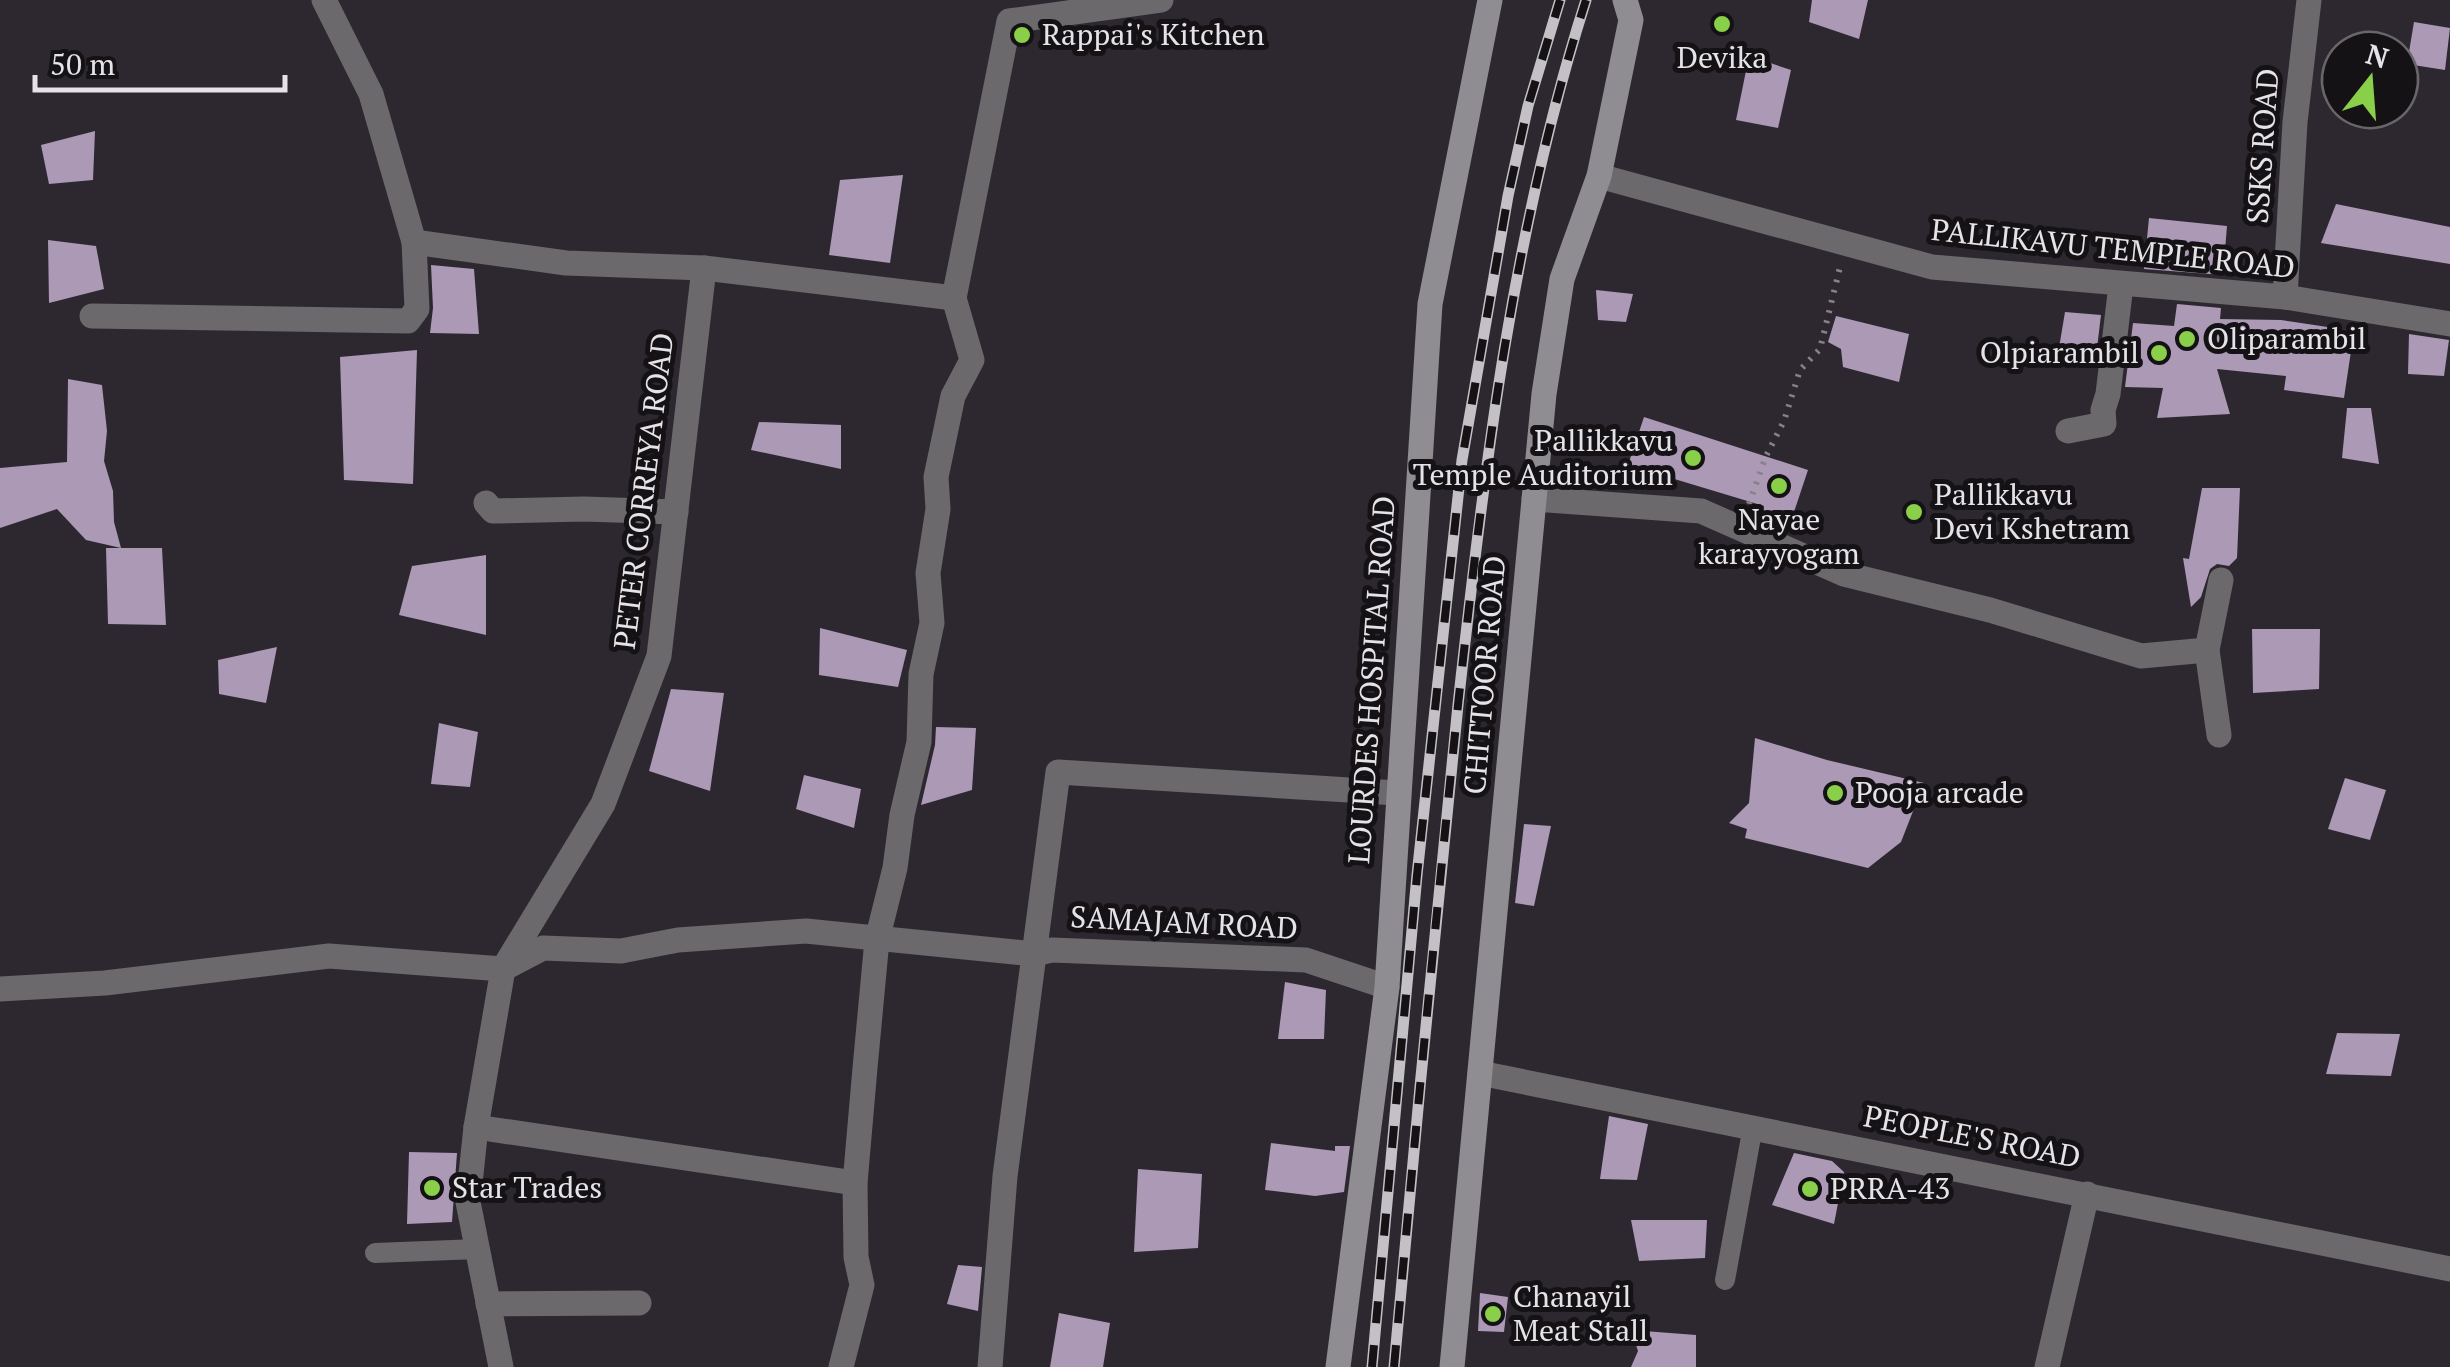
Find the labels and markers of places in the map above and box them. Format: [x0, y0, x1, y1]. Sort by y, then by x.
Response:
marker: Devika [1711, 13, 1733, 35]
place label: Rappai's Kitchen [1042, 14, 1265, 54]
marker: Rappai's Kitchen [1011, 24, 1033, 46]
place label: Devika [1677, 37, 1767, 77]
place label: Oliparambil [2207, 318, 2366, 358]
marker: Oliparambil [2176, 328, 2198, 350]
place label: Olpiarambil [1980, 332, 2139, 372]
marker: Olpiarambil [2148, 342, 2170, 364]
place label: Pallikkavu Temple Auditorium [1413, 420, 1673, 494]
marker: Pallikkavu Temple Auditorium [1682, 447, 1704, 469]
place label: Pallikkavu Devi Kshetram [1934, 474, 2130, 548]
marker: Nayae karayyogam [1768, 475, 1790, 497]
place label: Nayae karayyogam [1698, 499, 1860, 573]
marker: Pallikkavu Devi Kshetram [1903, 501, 1925, 523]
place label: Pooja arcade [1855, 772, 2024, 812]
marker: Pooja arcade [1824, 782, 1846, 804]
place label: Star Trades [452, 1167, 602, 1207]
place label: PRRA-43 [1830, 1168, 1950, 1208]
marker: Star Trades [421, 1177, 443, 1199]
marker: PRRA-43 [1799, 1178, 1821, 1200]
place label: Chanayil Meat Stall [1513, 1276, 1648, 1350]
marker: Chanayil Meat Stall [1482, 1303, 1504, 1325]

